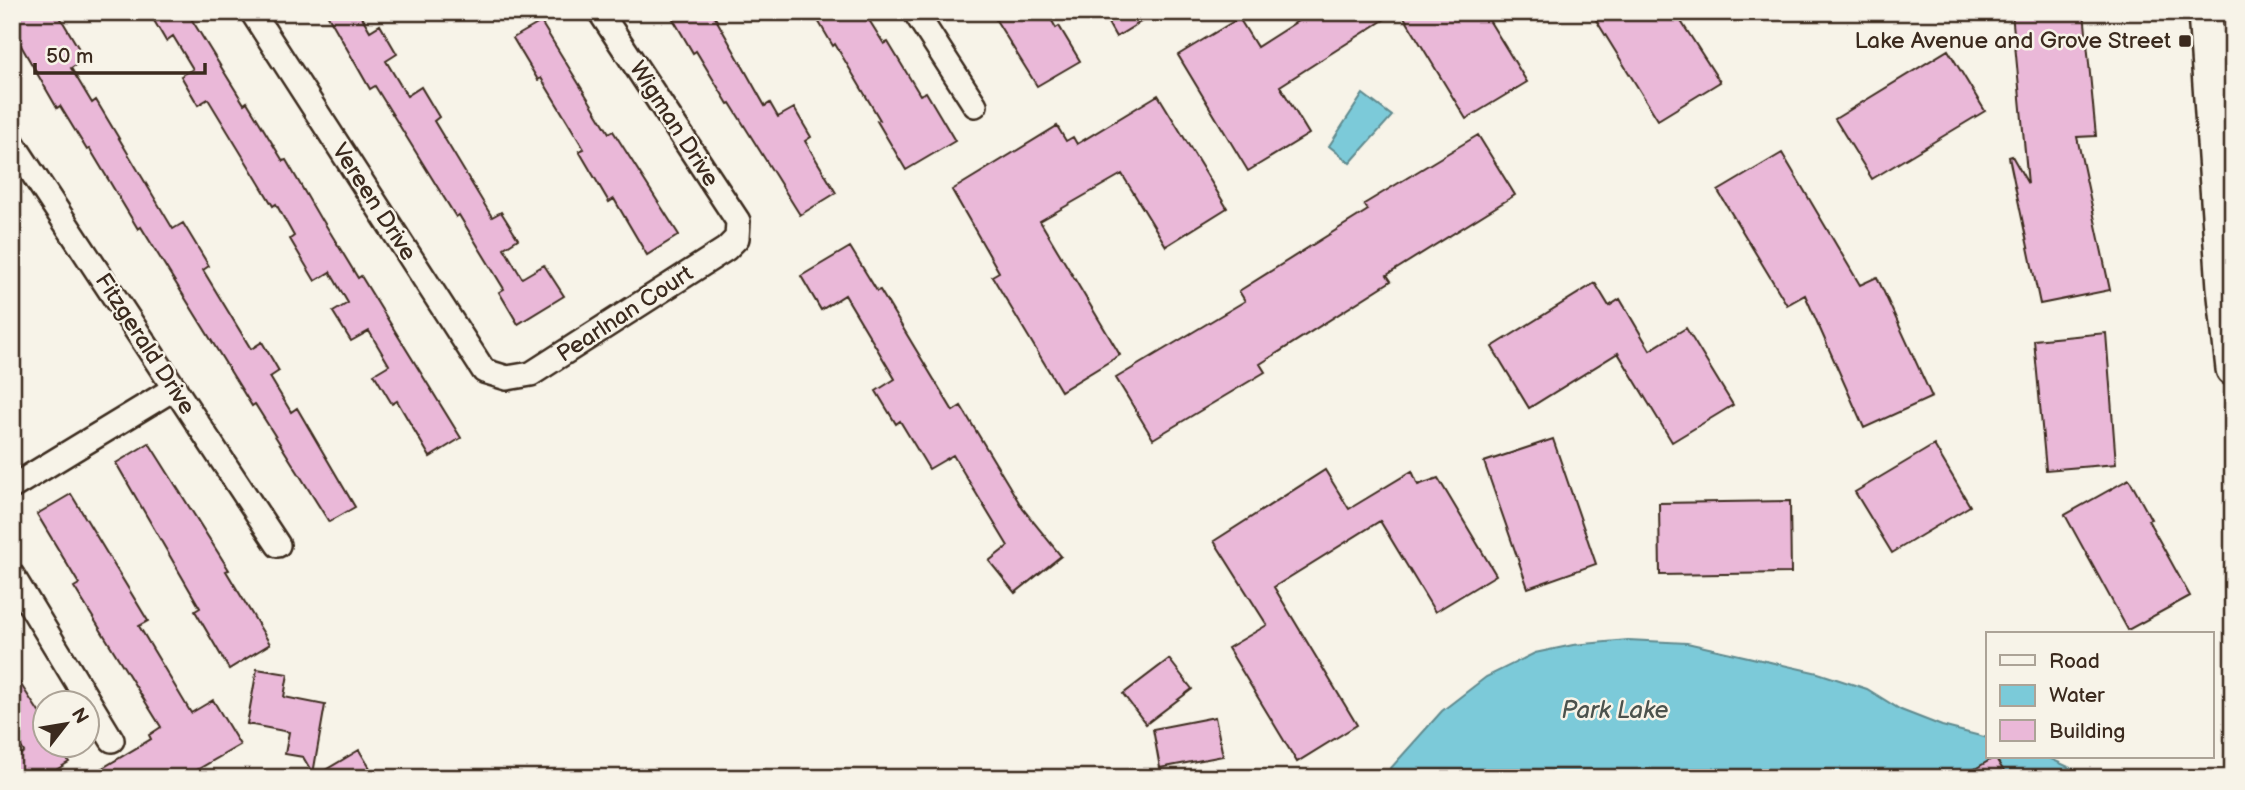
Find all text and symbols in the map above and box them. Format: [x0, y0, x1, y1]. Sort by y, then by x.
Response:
place label: Lake Avenue and Grove Street [1855, 27, 2171, 55]
scale bar [35, 32, 205, 76]
marker: Lake Avenue and Grove Street [2177, 33, 2193, 49]
text: 50 m [46, 44, 93, 69]
street label: Wigman Drive [623, 56, 725, 192]
street label: Vereen Drive [326, 138, 422, 266]
street label: Pearlnan Court [552, 260, 698, 368]
street label: Fitzgerald Drive [89, 268, 201, 420]
legend [1986, 632, 2214, 758]
text: Road [2049, 649, 2100, 674]
text: Water [2049, 683, 2105, 708]
north arrow [32, 688, 102, 758]
water label: Park Lake [1561, 696, 1669, 725]
text: N [66, 704, 93, 728]
text: Building [2049, 719, 2125, 744]

